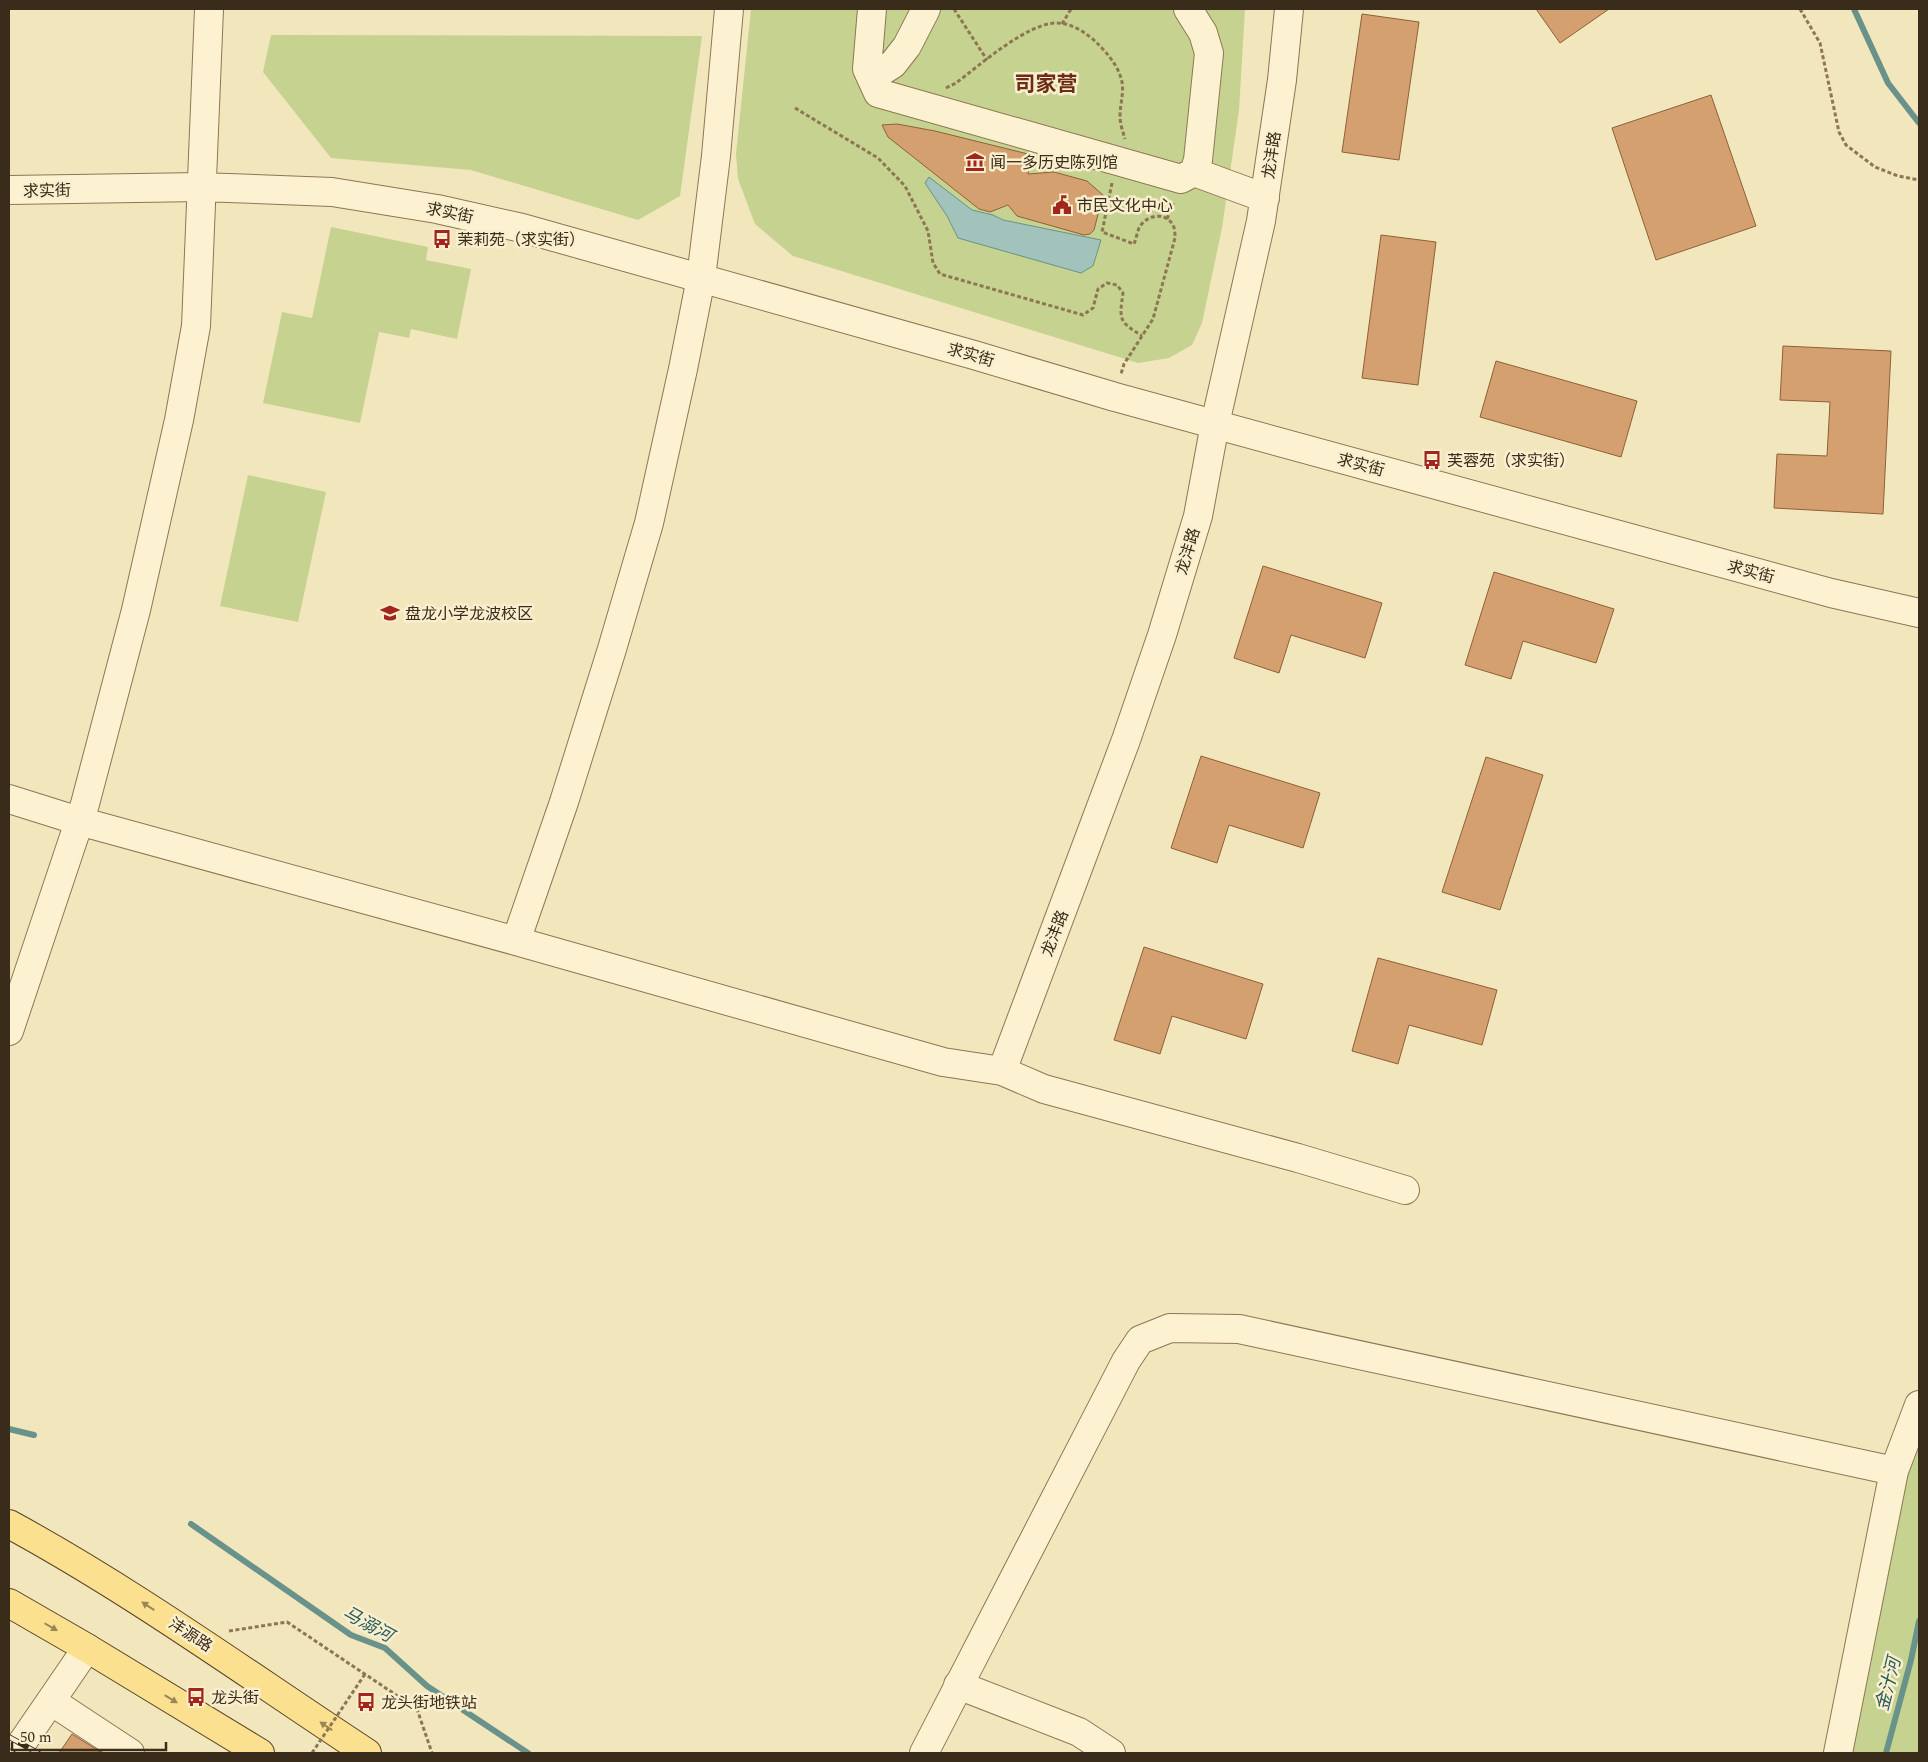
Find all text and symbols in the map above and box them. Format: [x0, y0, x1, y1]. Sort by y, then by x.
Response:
district label: 司家营 [1015, 69, 1078, 101]
street label: 龙沣路 [1257, 130, 1287, 181]
museum icon: 闻一多历史陈列馆 [964, 151, 986, 173]
place label: 闻一多历史陈列馆 [990, 151, 1118, 175]
street label: 求实街 [23, 179, 71, 203]
public building icon: 市民文化中心 [1051, 194, 1073, 216]
place label: 市民文化中心 [1077, 194, 1173, 218]
street label: 求实街 [424, 196, 476, 230]
bus stop icon: 茉莉苑（求实街） [431, 228, 453, 250]
place label: 茉莉苑（求实街） [457, 228, 585, 252]
street label: 求实街 [944, 337, 997, 373]
street label: 求实街 [1334, 447, 1387, 483]
bus stop icon: 芙蓉苑（求实街） [1421, 449, 1443, 471]
place label: 芙蓉苑（求实街） [1447, 449, 1575, 473]
street label: 龙沣路 [1169, 525, 1206, 578]
street label: 求实街 [1724, 554, 1777, 590]
school or university icon: 盘龙小学龙波校区 [379, 602, 401, 624]
place label: 盘龙小学龙波校区 [405, 602, 533, 626]
street label: 龙沣路 [1035, 907, 1075, 960]
water label: 马溺河 [338, 1600, 401, 1651]
one-way arrow [141, 1602, 155, 1611]
street label: 沣源路 [164, 1612, 217, 1658]
one-way arrow [44, 1623, 59, 1631]
water label: 金汁河 [1869, 1652, 1909, 1714]
bus stop icon: 龙头街 [185, 1686, 207, 1708]
place label: 龙头街 [211, 1686, 259, 1710]
bus stop icon: 龙头街地铁站 [355, 1691, 377, 1713]
place label: 龙头街地铁站 [381, 1691, 477, 1715]
one-way arrow [164, 1694, 177, 1704]
scale bar [12, 1720, 166, 1752]
one-way arrow [320, 1722, 333, 1731]
text: 50 m [20, 1726, 52, 1749]

